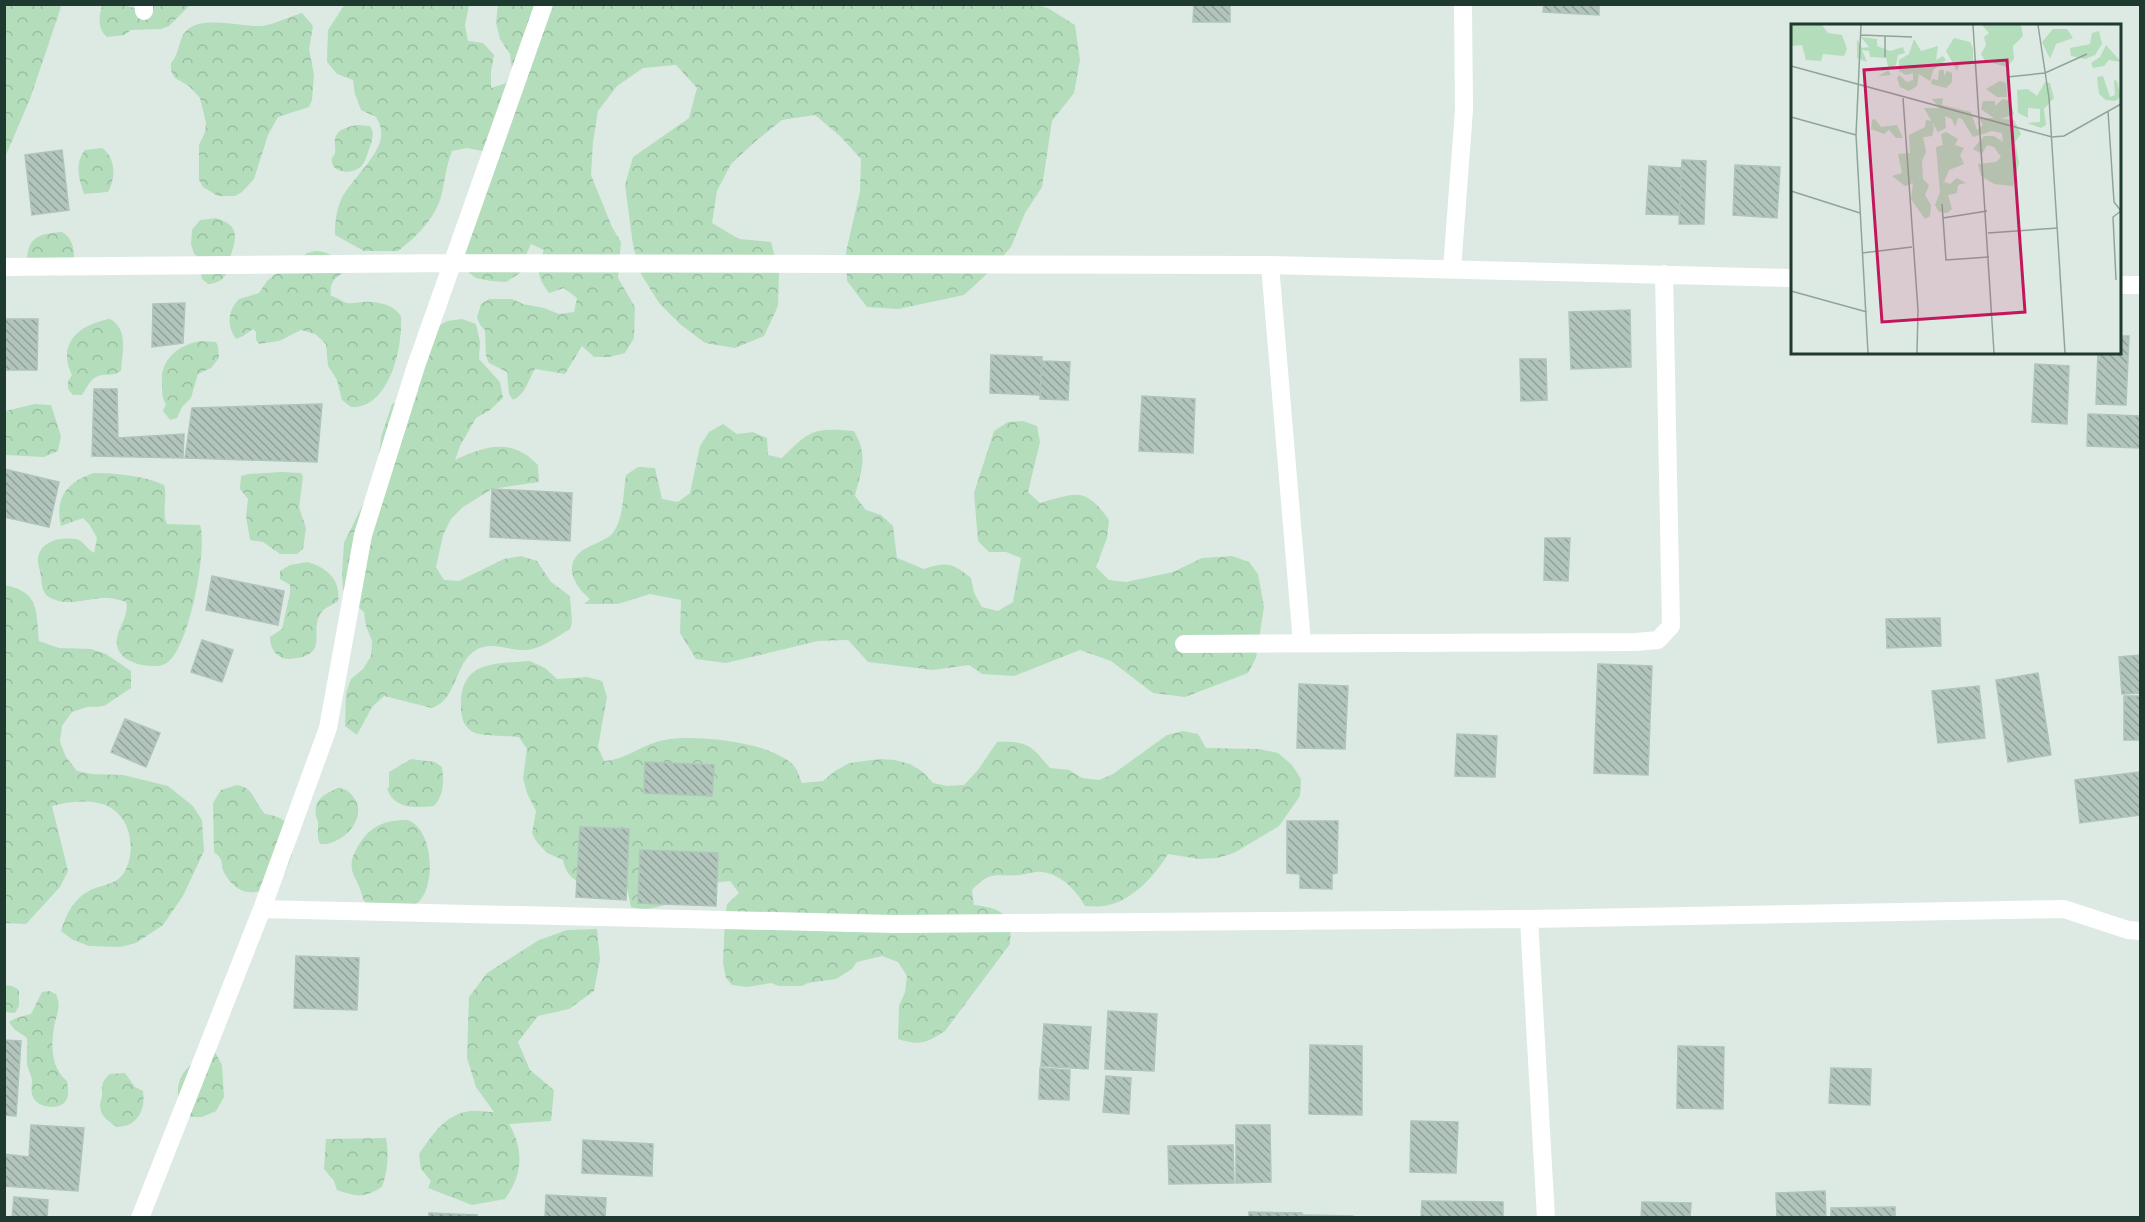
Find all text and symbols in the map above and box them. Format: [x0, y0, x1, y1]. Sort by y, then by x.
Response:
inset map [1791, 24, 2121, 354]

